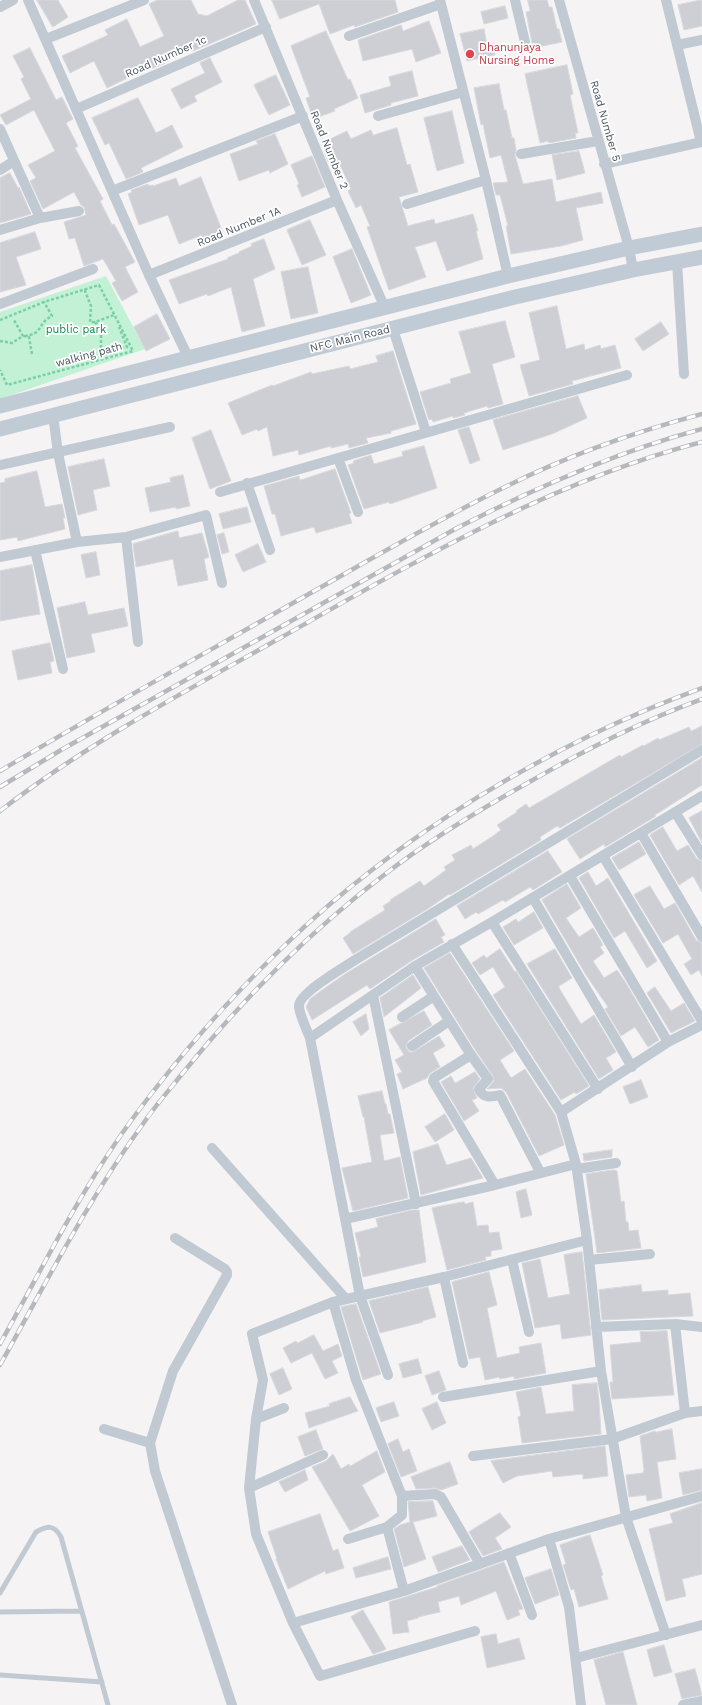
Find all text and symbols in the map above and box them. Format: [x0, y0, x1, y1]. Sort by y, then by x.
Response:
street label: Road Number 1c [123, 33, 209, 81]
place label: Dhanunjaya Nursing Home [479, 41, 555, 67]
marker: Dhanunjaya Nursing Home [464, 48, 476, 60]
street label: Road Number 5 [587, 79, 623, 163]
street label: Road Number 2 [307, 109, 351, 191]
street label: Road Number 1A [195, 204, 283, 250]
park label: public park [46, 323, 106, 337]
street label: NFC Main Road [309, 323, 391, 355]
street label: walking path [54, 340, 124, 370]

